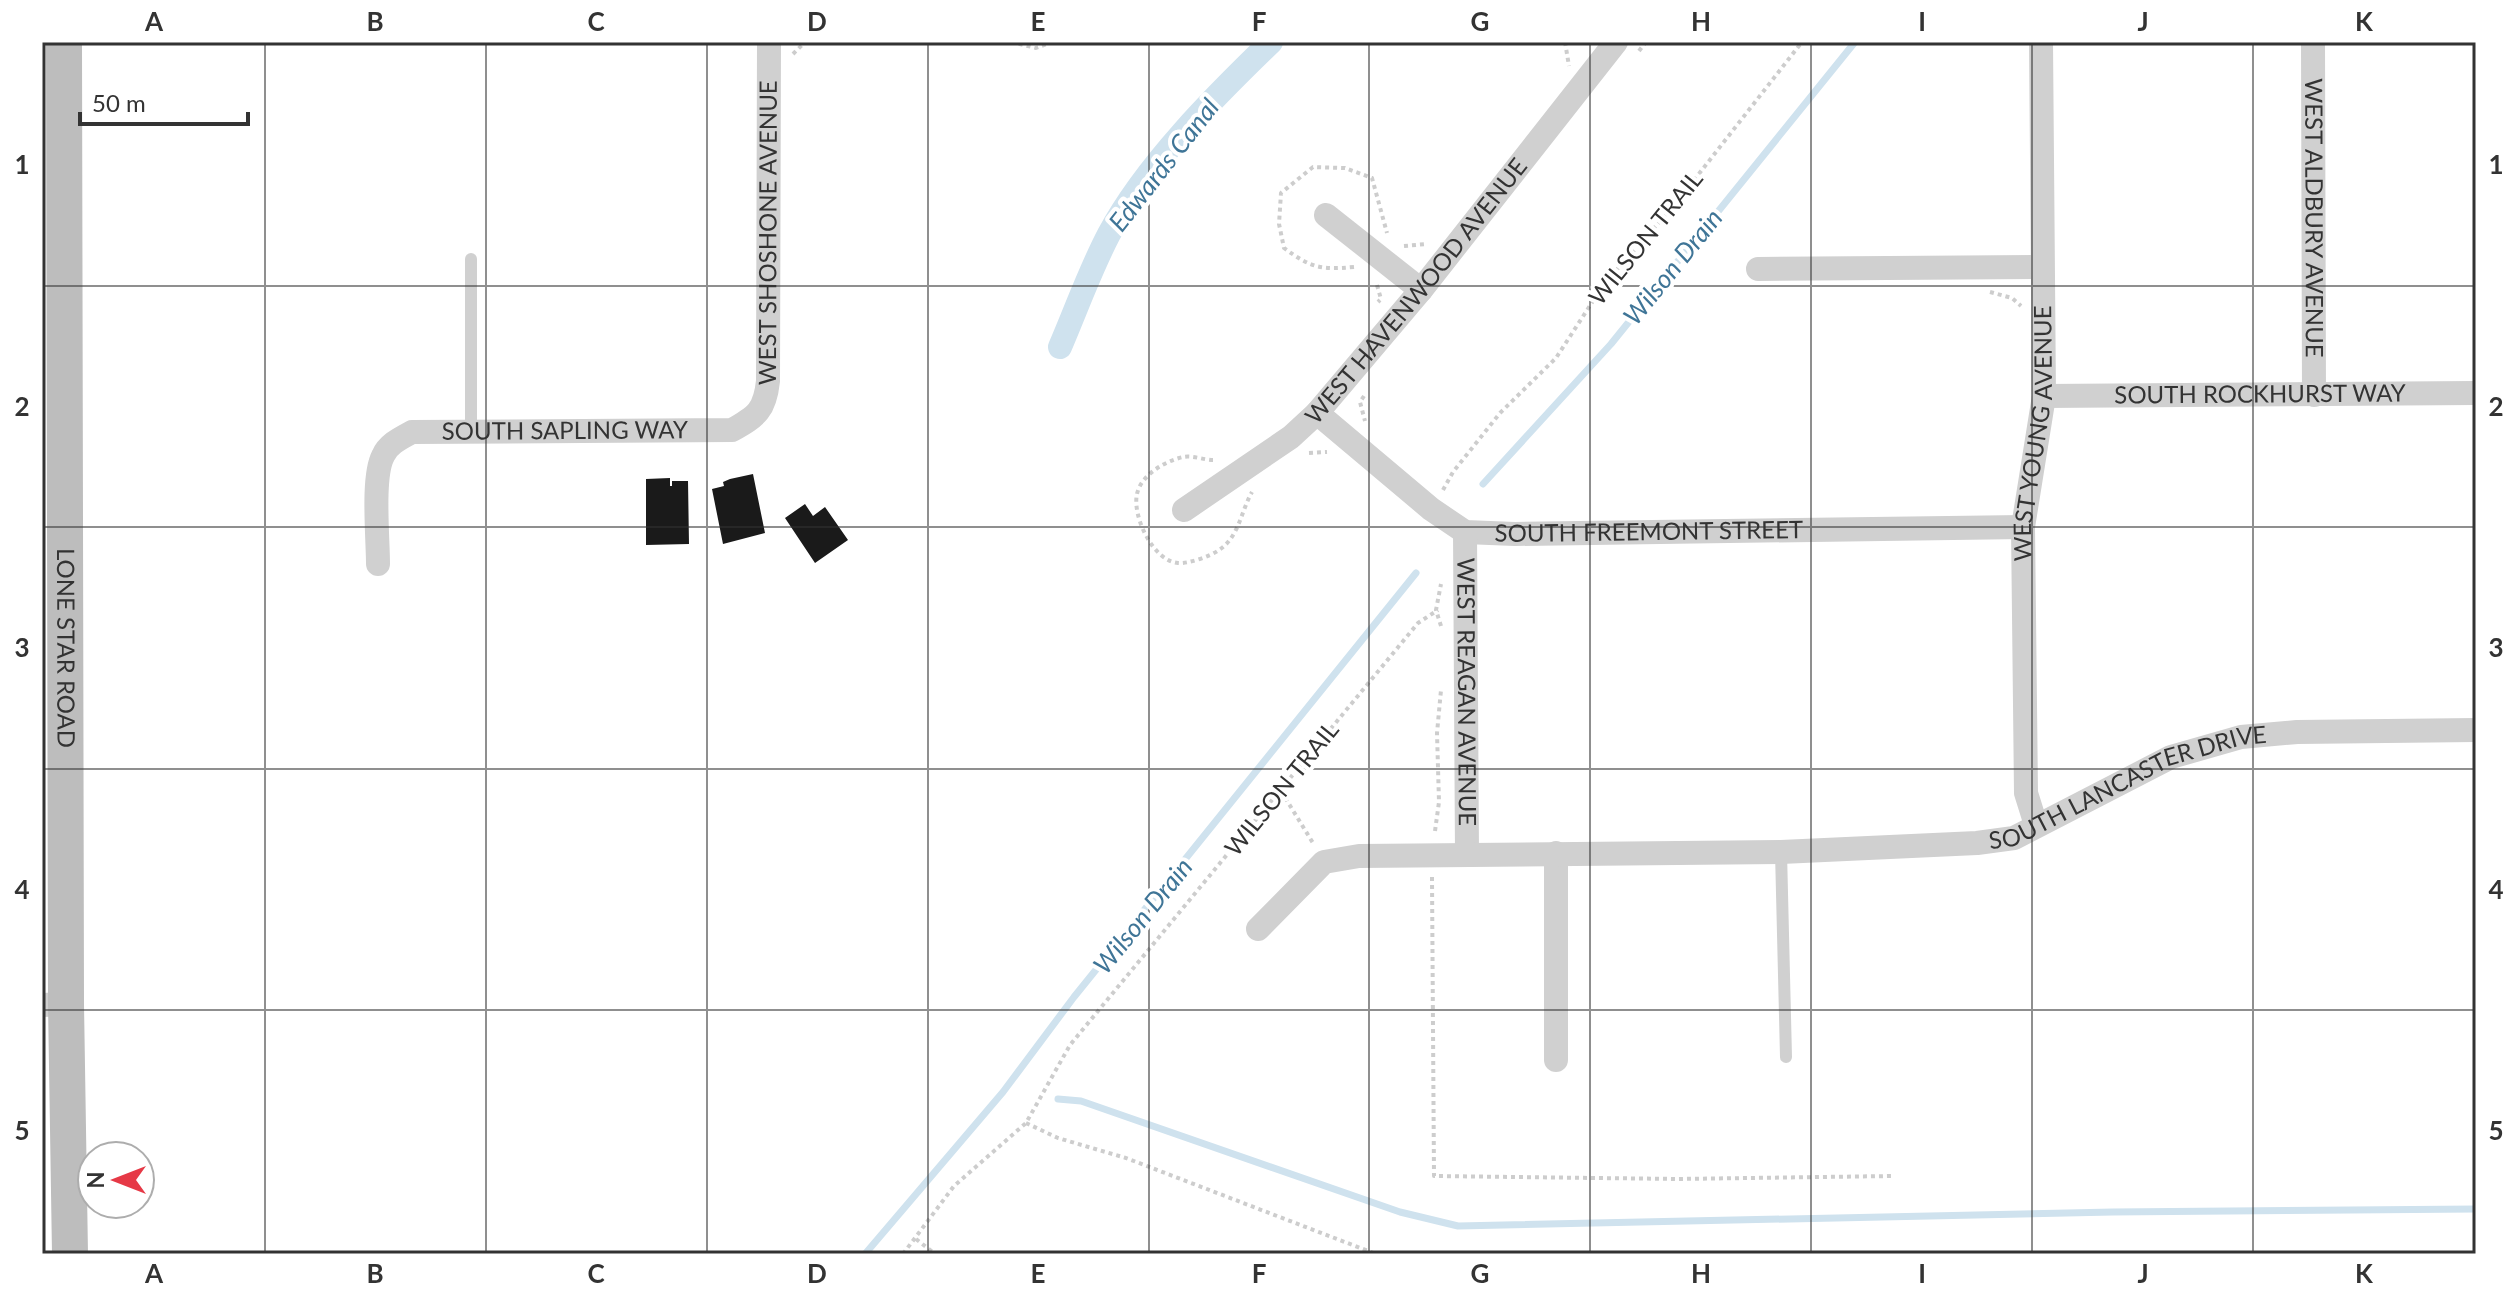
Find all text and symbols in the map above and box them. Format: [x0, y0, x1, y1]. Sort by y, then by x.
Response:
text: A [144, 5, 164, 37]
text: B [366, 5, 384, 37]
text: C [587, 5, 605, 37]
text: D [807, 5, 827, 37]
text: E [1031, 5, 1045, 37]
text: F [1252, 5, 1266, 37]
text: G [1471, 5, 1489, 37]
text: H [1691, 5, 1711, 37]
text: I [1918, 5, 1926, 37]
text: J [2137, 5, 2149, 37]
text: K [2355, 5, 2374, 37]
scale bar [80, 76, 248, 126]
street label: WEST ALDBURY AVENUE [2300, 78, 2330, 358]
street label: WEST SHOSHONE AVENUE [752, 80, 782, 385]
text: 50 m [92, 88, 146, 117]
water label: Edwards Canal [1101, 91, 1225, 237]
text: 1 [14, 148, 30, 180]
text: 1 [2488, 148, 2504, 180]
street label: WEST HAVENWOOD AVENUE [1298, 152, 1532, 429]
street label: WILSON TRAIL [1582, 164, 1708, 310]
water label: Wilson Drain [1616, 202, 1729, 331]
street label: WEST YOUNG AVENUE [2007, 305, 2057, 561]
street label: SOUTH ROCKHURST WAY [2114, 377, 2406, 409]
text: 2 [14, 390, 30, 422]
text: 2 [2488, 390, 2504, 422]
street label: SOUTH SAPLING WAY [442, 414, 688, 445]
street label: SOUTH FREEMONT STREET [1494, 514, 1803, 547]
street label: LONE STAR ROAD [52, 548, 81, 748]
street label: WEST REAGAN AVENUE [1452, 558, 1483, 826]
text: 3 [14, 631, 30, 663]
text: 3 [2488, 631, 2504, 663]
street label: WILSON TRAIL [1218, 715, 1344, 861]
street label: SOUTH LANCASTER DRIVE [1987, 719, 2268, 854]
water label: Wilson Drain [1086, 851, 1199, 980]
text: 4 [14, 873, 30, 905]
text: 4 [2488, 873, 2504, 905]
text: 5 [14, 1114, 30, 1146]
text: 5 [2488, 1114, 2504, 1146]
north arrow [76, 1140, 156, 1220]
text: N [82, 1172, 109, 1188]
text: A [144, 1257, 164, 1289]
text: B [366, 1257, 384, 1289]
text: C [587, 1257, 605, 1289]
text: D [807, 1257, 827, 1289]
text: E [1031, 1257, 1045, 1289]
text: F [1252, 1257, 1266, 1289]
text: G [1471, 1257, 1489, 1289]
text: H [1691, 1257, 1711, 1289]
text: I [1918, 1257, 1926, 1289]
text: J [2137, 1257, 2149, 1289]
text: K [2355, 1257, 2374, 1289]

